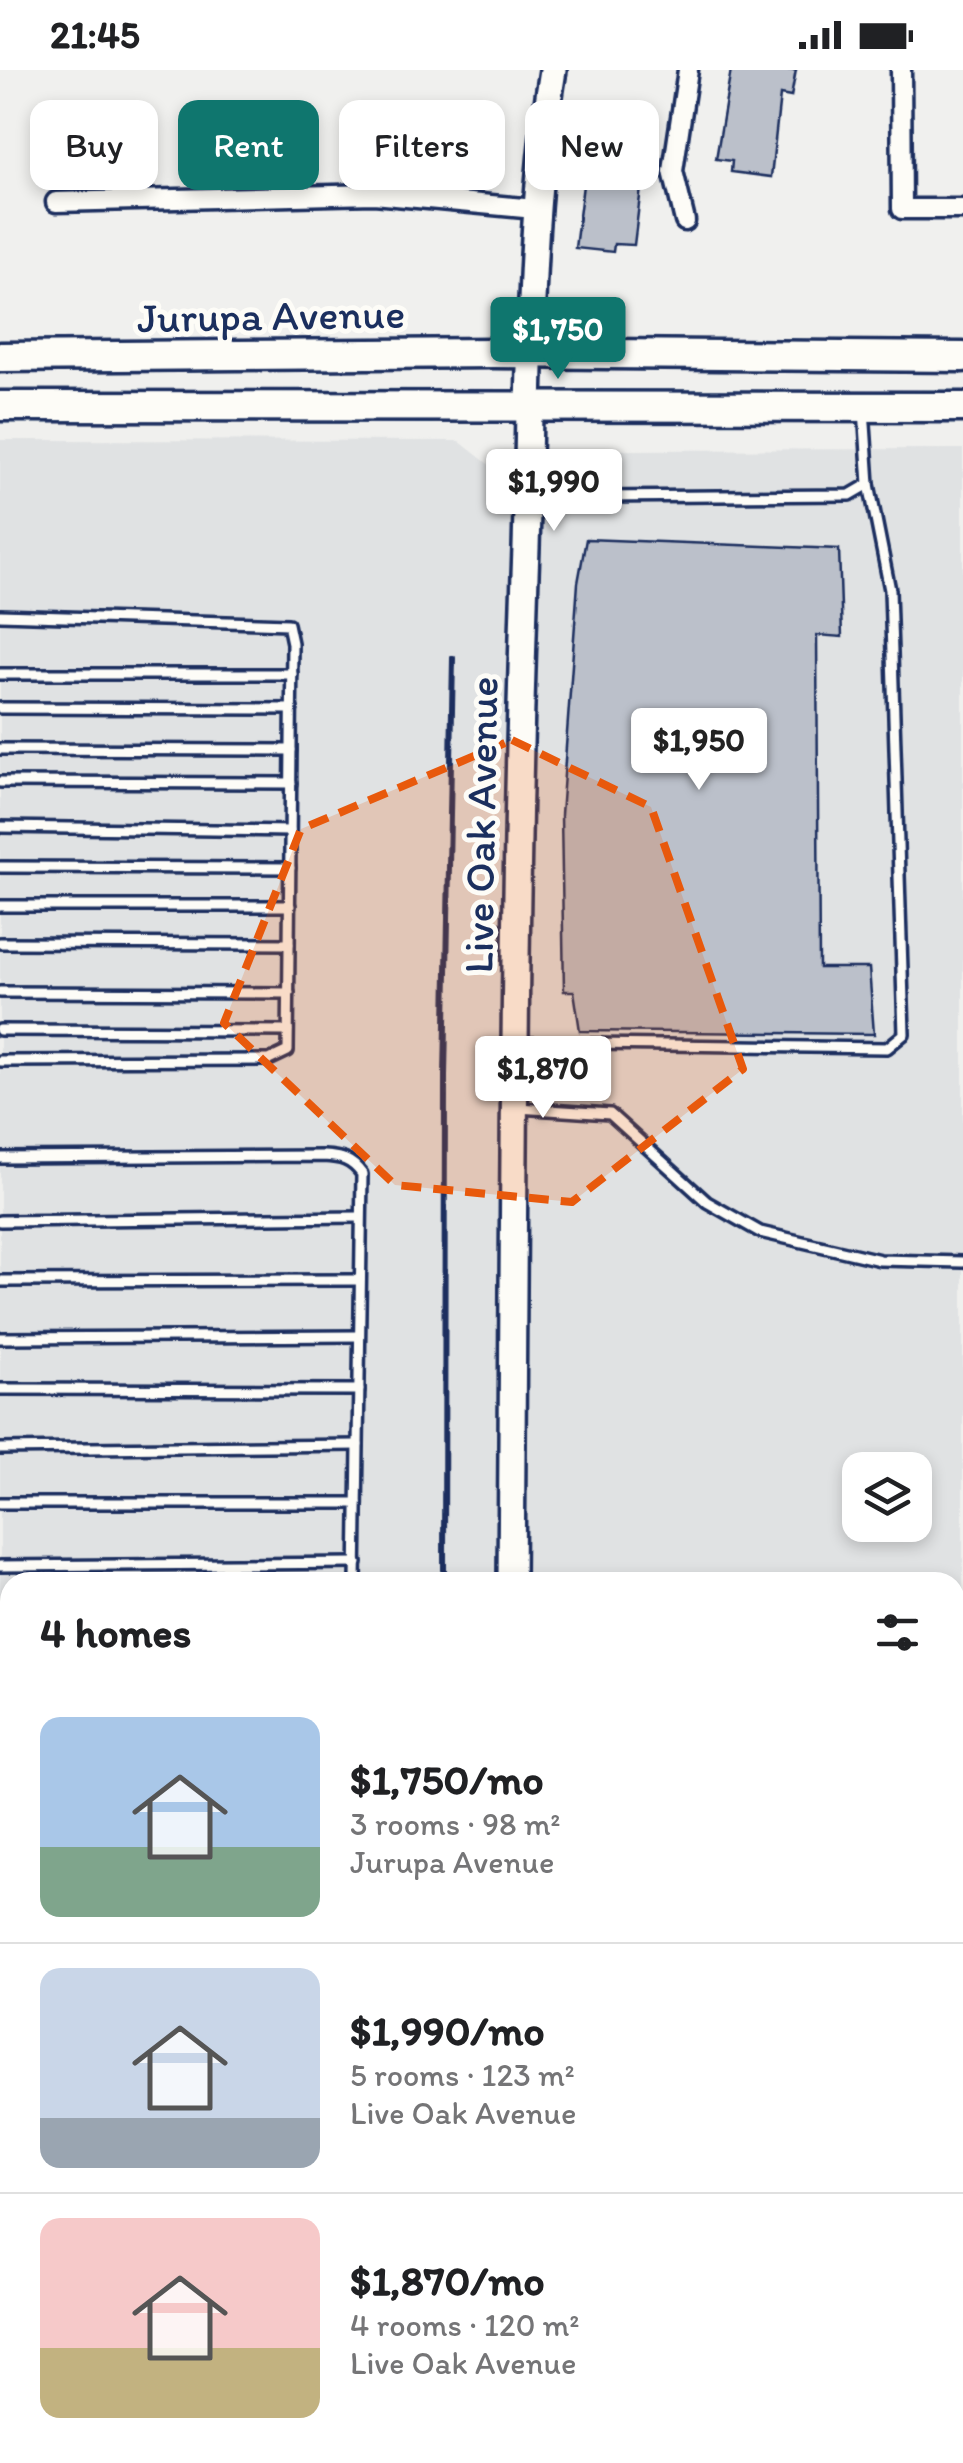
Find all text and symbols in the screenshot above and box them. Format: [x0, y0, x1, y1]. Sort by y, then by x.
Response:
text: 21:45 [50, 12, 140, 58]
chip: Buy [30, 100, 158, 190]
chip: Rent [178, 100, 319, 190]
chip: Filters [339, 100, 505, 190]
chip: New [525, 100, 659, 190]
street label: Jurupa Avenue [136, 288, 406, 343]
pin: $1,750 [477, 297, 639, 382]
text: $1,750 [512, 310, 604, 348]
pin: $1,990 [473, 449, 635, 534]
text: $1,990 [508, 462, 600, 500]
street label: Live Oak Avenue [452, 676, 509, 974]
pin: $1,950 [618, 708, 780, 793]
text: $1,950 [653, 721, 745, 759]
pin: $1,870 [462, 1036, 624, 1121]
text: $1,870 [497, 1049, 589, 1087]
map controls [842, 1452, 932, 1542]
button: layers [842, 1452, 932, 1542]
icon: filters [870, 1605, 925, 1660]
text: 4 homes [40, 1607, 191, 1658]
text: $1,750/mo [350, 1754, 544, 1805]
icon: home [120, 1757, 240, 1877]
text: 3 rooms · 98 m² [350, 1805, 561, 1843]
text: Jurupa Avenue [350, 1843, 554, 1881]
text: $1,990/mo [350, 2005, 545, 2056]
icon: home [120, 2008, 240, 2128]
text: 5 rooms · 123 m² [350, 2056, 575, 2094]
text: Live Oak Avenue [350, 2094, 576, 2132]
text: $1,870/mo [350, 2255, 545, 2306]
icon: home [120, 2258, 240, 2378]
text: 4 rooms · 120 m² [350, 2306, 580, 2344]
text: Live Oak Avenue [350, 2344, 576, 2382]

